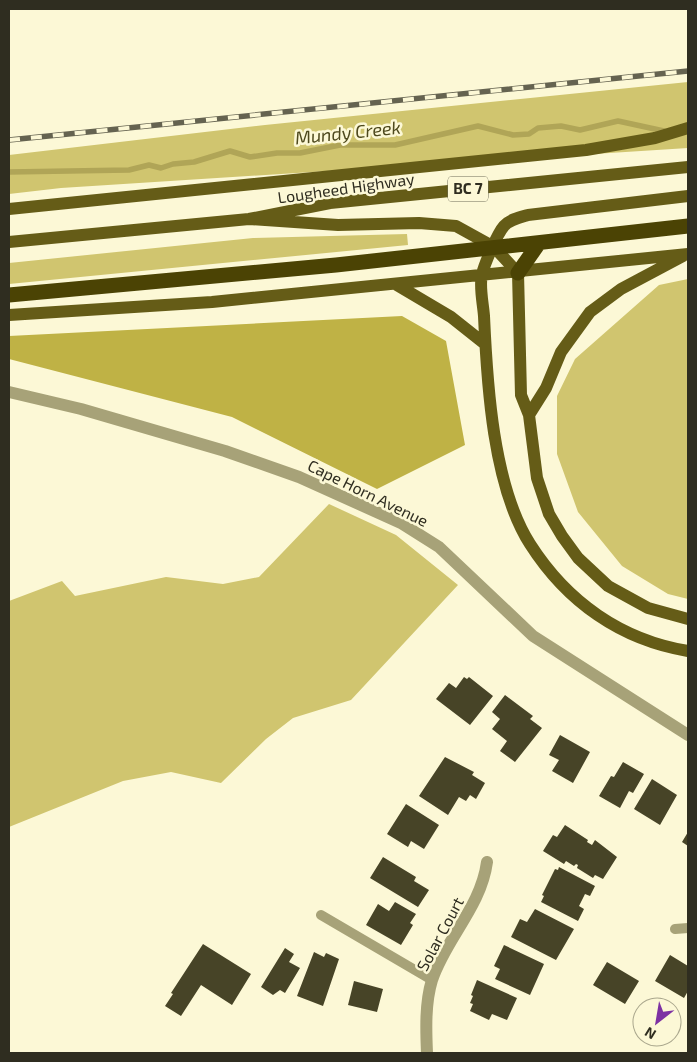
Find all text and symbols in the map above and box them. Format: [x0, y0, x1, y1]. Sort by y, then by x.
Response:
water label: Mundy Creek [294, 116, 402, 148]
street label: Lougheed Highway [276, 168, 416, 207]
road number: BC 7 [448, 176, 488, 202]
street label: Cape Horn Avenue [305, 455, 432, 530]
street label: Solar Court [412, 894, 467, 974]
north arrow [632, 997, 682, 1047]
text: N [641, 1024, 659, 1043]

